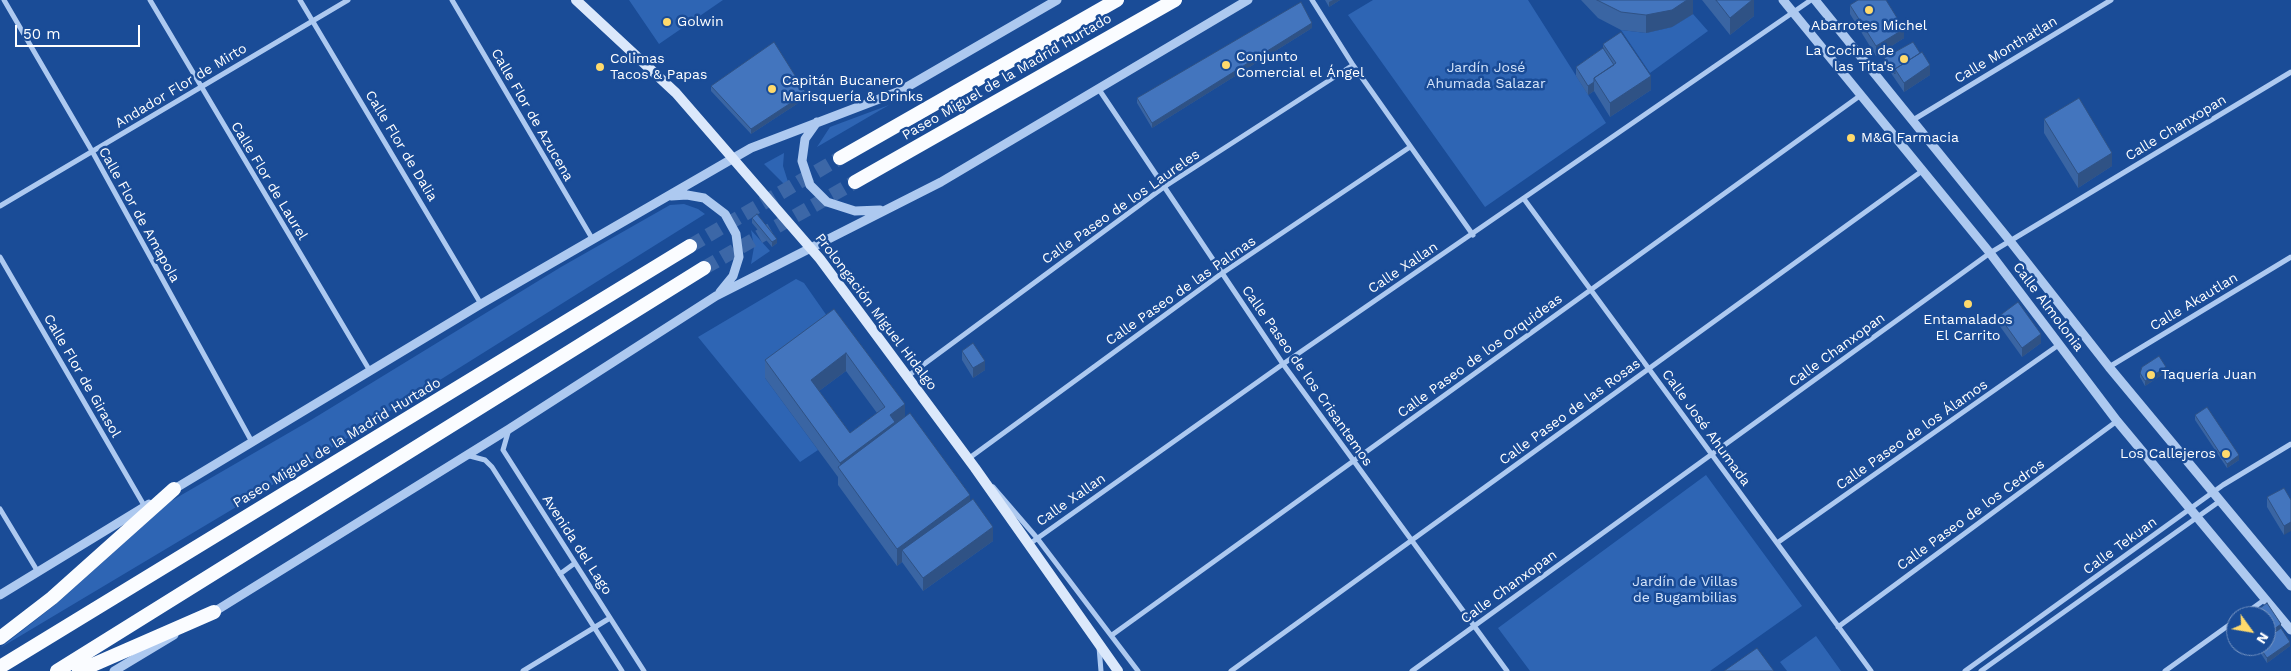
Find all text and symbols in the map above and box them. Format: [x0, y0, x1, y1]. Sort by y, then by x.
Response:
marker: Abarrotes Michel [1863, 4, 1875, 16]
street label: Paseo Miguel de la Madrid Hurtado [899, 10, 1115, 144]
street label: Calle Monthatlan [1952, 13, 2060, 87]
place label: Golwin [677, 14, 724, 30]
scale bar [18, 15, 142, 47]
marker: Golwin [661, 16, 673, 28]
place label: Abarrotes Michel [1811, 18, 1927, 34]
text: 50 m [23, 25, 60, 43]
street label: Andador Flor de Mirto [112, 40, 250, 132]
place label: La Cocina de las Tita's [1805, 43, 1894, 75]
street label: Calle Flor de Azucena [487, 46, 577, 184]
place label: Conjunto Comercial el Ángel [1236, 49, 1364, 82]
place label: Colimas Tacos & Papas [610, 51, 707, 84]
marker: La Cocina de las Tita's [1898, 53, 1910, 65]
marker: Conjunto Comercial el Ángel [1220, 59, 1232, 71]
park label: Jardín José Ahumada Salazar [1426, 60, 1546, 92]
marker: Colimas Tacos & Papas [594, 61, 606, 73]
place label: Capitán Bucanero Marisquería & Drinks [782, 73, 923, 105]
marker: Capitán Bucanero Marisquería & Drinks [766, 83, 778, 95]
street label: Calle Flor de Dalia [361, 88, 441, 204]
street label: Calle Chanxopan [2122, 91, 2230, 165]
street label: Calle Flor de Laurel [227, 119, 311, 243]
place label: M&G Farmacia [1861, 130, 1959, 146]
marker: M&G Farmacia [1845, 132, 1857, 144]
street label: Calle Flor de Amapola [95, 144, 183, 286]
street label: Calle Paseo de los Laureles [1039, 146, 1203, 268]
street label: Prolongación Miguel Hidalgo [811, 230, 941, 394]
street label: Calle Paseo de las Palmas [1103, 233, 1259, 349]
street label: Calle Xallan [1365, 239, 1441, 297]
street label: Calle Almolonia [2009, 259, 2087, 355]
street label: Calle Akautlan [2147, 269, 2241, 335]
street label: Calle Paseo de los Crisantemos [1238, 283, 1376, 469]
street label: Calle Paseo de los Orquideas [1394, 291, 1566, 421]
marker: Entamalados El Carrito [1962, 298, 1974, 310]
street label: Calle Chanxopan [1786, 309, 1888, 391]
street label: Calle Flor de Girasol [40, 311, 124, 441]
place label: Entamalados El Carrito [1923, 312, 2013, 344]
street label: Calle Paseo de las Rosas [1496, 355, 1644, 469]
street label: Calle José Ahumada [1658, 366, 1754, 490]
place label: Taquería Juan [2161, 367, 2257, 383]
marker: Taquería Juan [2145, 369, 2157, 381]
street label: Paseo Miguel de la Madrid Hurtado [230, 374, 444, 512]
street label: Calle Paseo de los Álamos [1833, 376, 1991, 494]
place label: Los Callejeros [2120, 446, 2216, 462]
marker: Los Callejeros [2220, 448, 2232, 460]
street label: Calle Paseo de los Cedros [1894, 456, 2048, 574]
street label: Calle Xallan [1033, 470, 1109, 530]
street label: Avenida del Lago [538, 492, 616, 598]
street label: Calle Tekuan [2080, 514, 2160, 578]
street label: Calle Chanxopan [1458, 546, 1560, 628]
park label: Jardín de Villas de Bugambilias [1632, 574, 1738, 606]
north arrow [2226, 606, 2276, 656]
text: N [2253, 630, 2272, 647]

